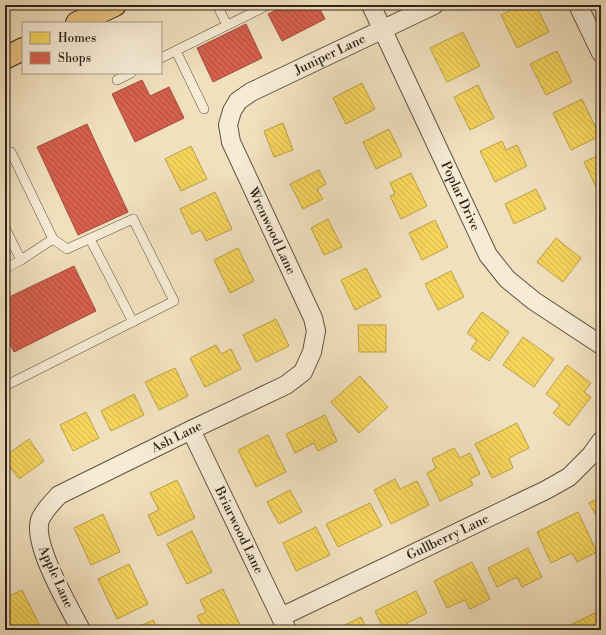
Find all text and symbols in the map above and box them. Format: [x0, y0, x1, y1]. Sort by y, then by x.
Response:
legend [22, 22, 162, 74]
text: Homes [58, 31, 96, 46]
street label: Juniper Lane [291, 31, 369, 79]
text: Shops [58, 51, 91, 66]
street label: Poplar Drive [437, 159, 484, 234]
street label: Wrenwood Lane [244, 184, 299, 277]
street label: Ash Lane [148, 418, 205, 457]
street label: Briarwood Lane [211, 483, 267, 577]
street label: Gullberry Lane [404, 510, 492, 564]
street label: Apple Lane [35, 542, 77, 611]

